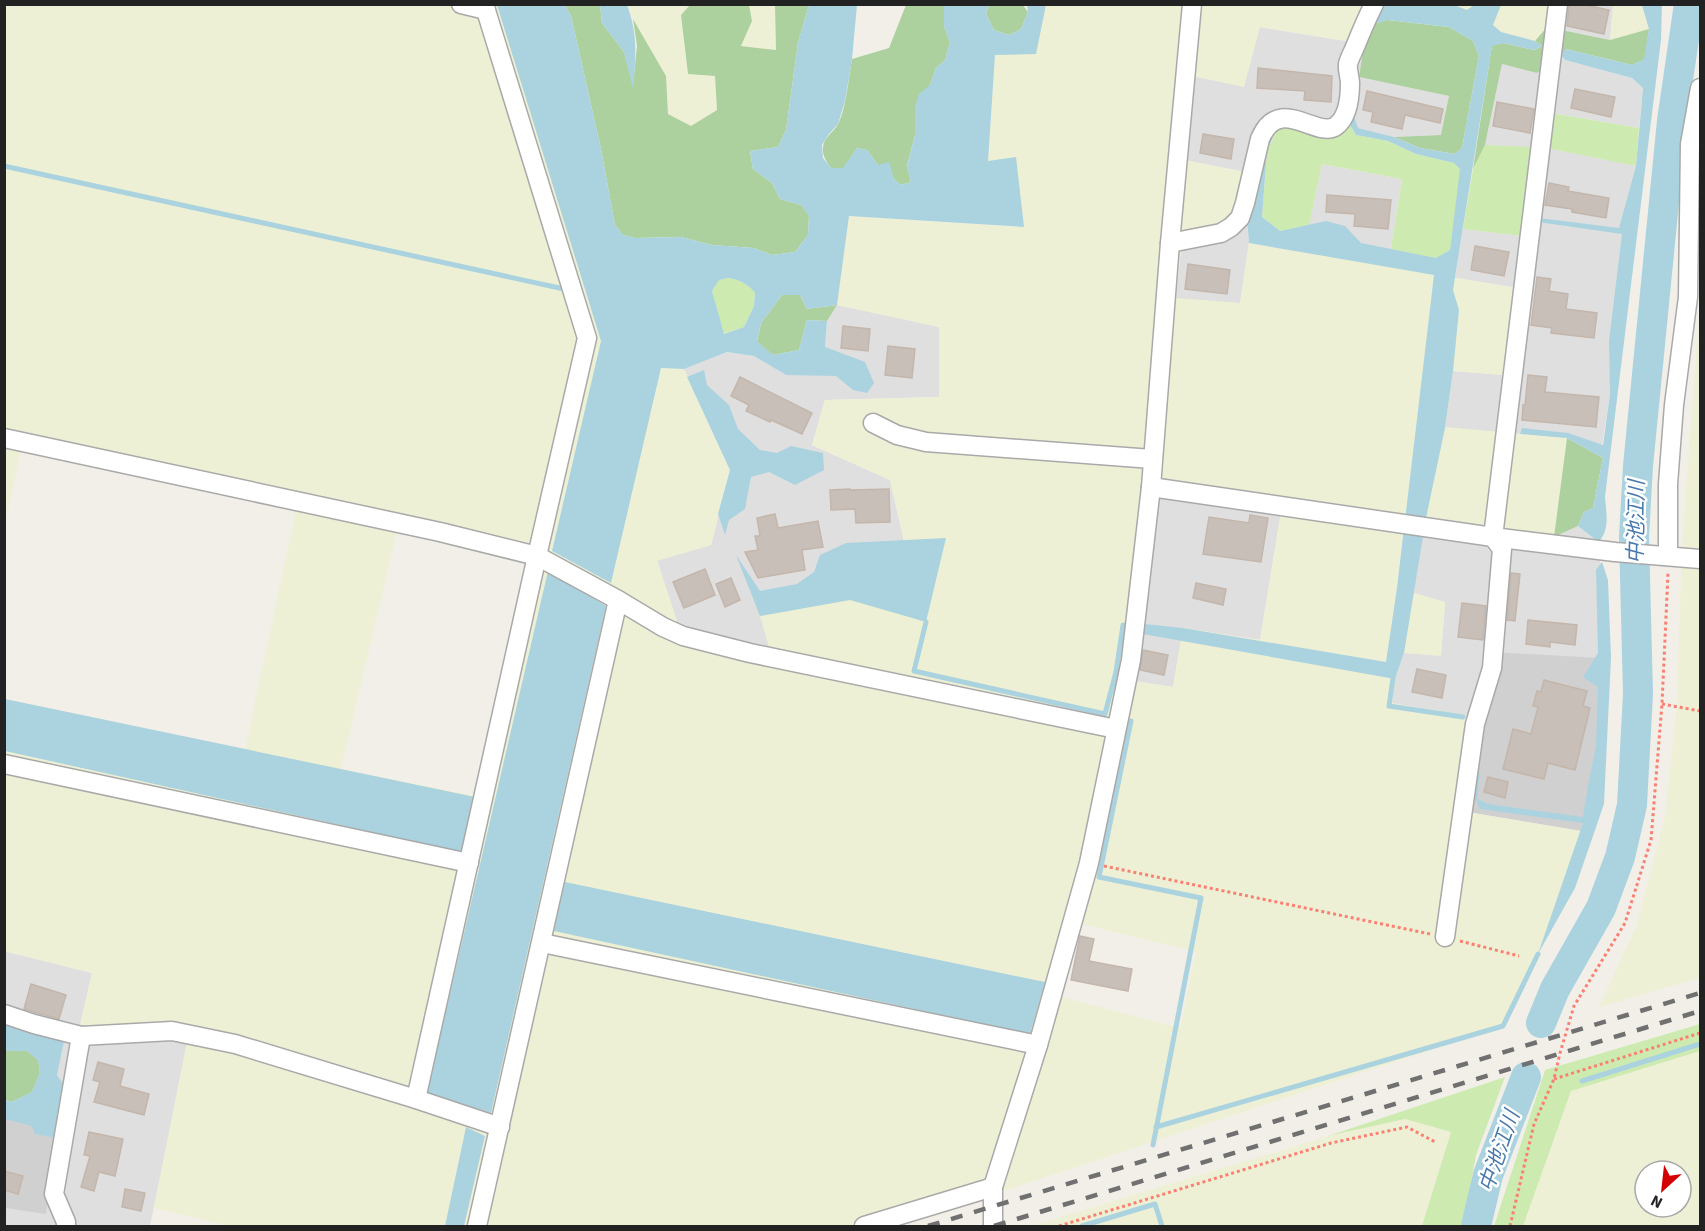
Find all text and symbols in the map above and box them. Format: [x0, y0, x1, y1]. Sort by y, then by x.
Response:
water label: 中池江川 [1620, 478, 1652, 564]
water label: 中池江川 [1471, 1105, 1528, 1196]
north arrow [1633, 1159, 1693, 1219]
text: N [1647, 1189, 1666, 1214]

